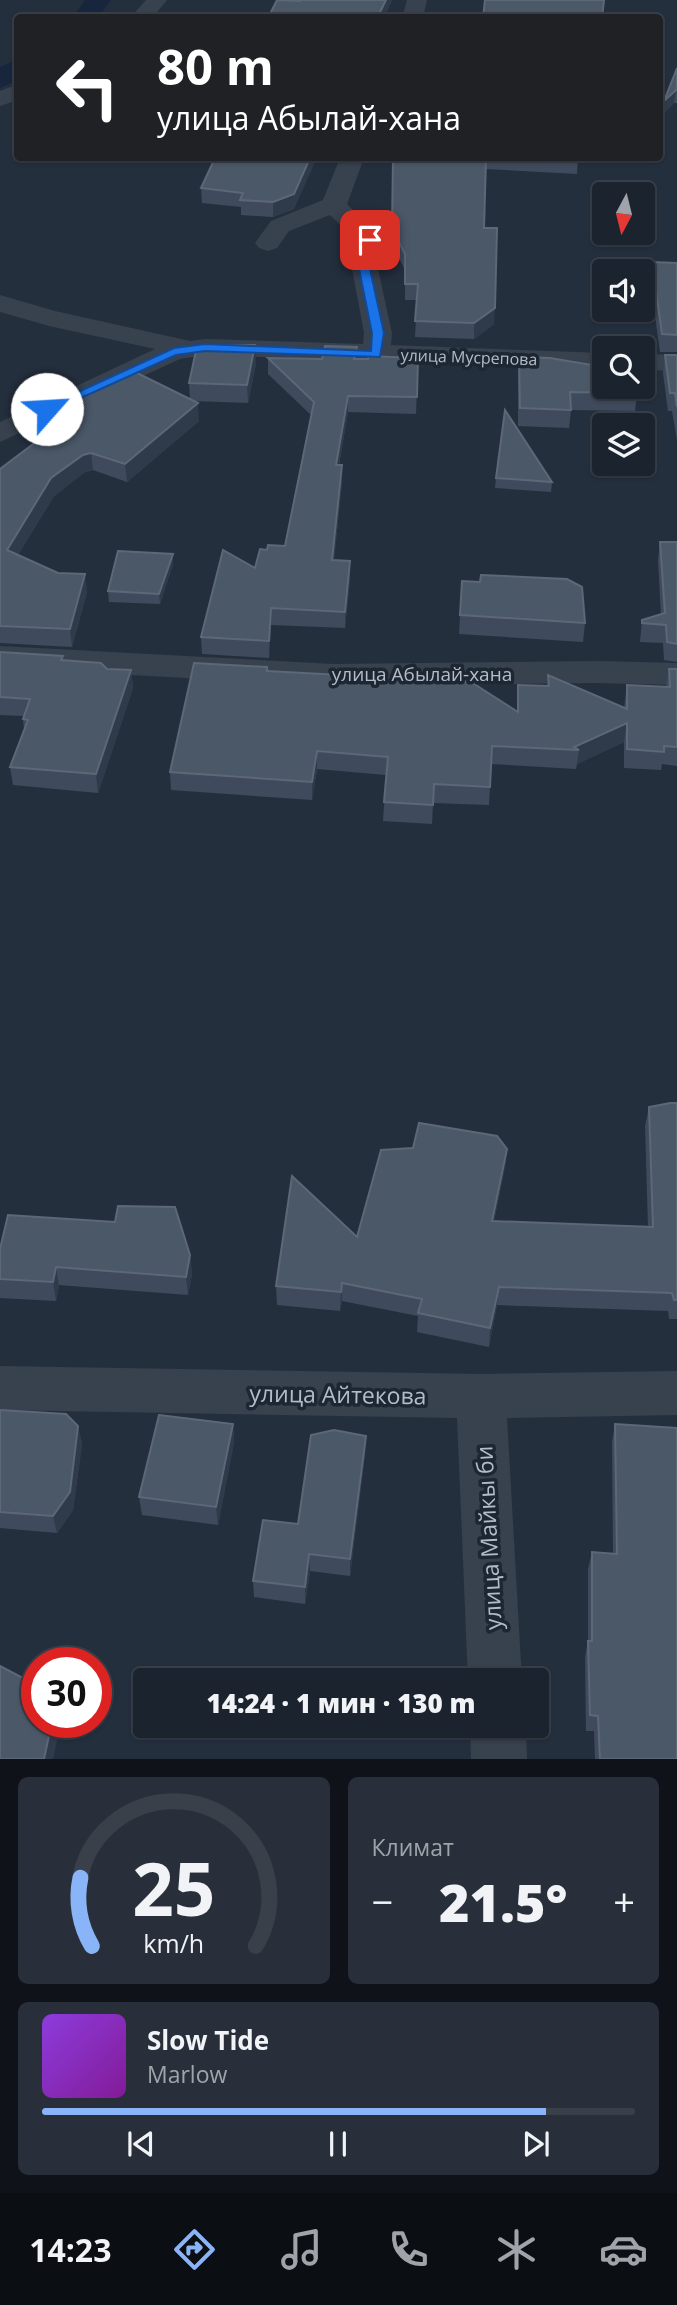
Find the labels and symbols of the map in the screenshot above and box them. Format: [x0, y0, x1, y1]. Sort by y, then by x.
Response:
north arrow [592, 182, 654, 245]
pin [340, 210, 400, 270]
street label: улица Мусрепова [400, 344, 538, 370]
position arrow [10, 372, 84, 446]
street label: улица Абылай-хана [332, 661, 512, 687]
street label: улица Айтекова [249, 1376, 427, 1412]
street label: улица Майкы би [467, 1445, 509, 1631]
speed limit sign: 30 [21, 1647, 112, 1738]

